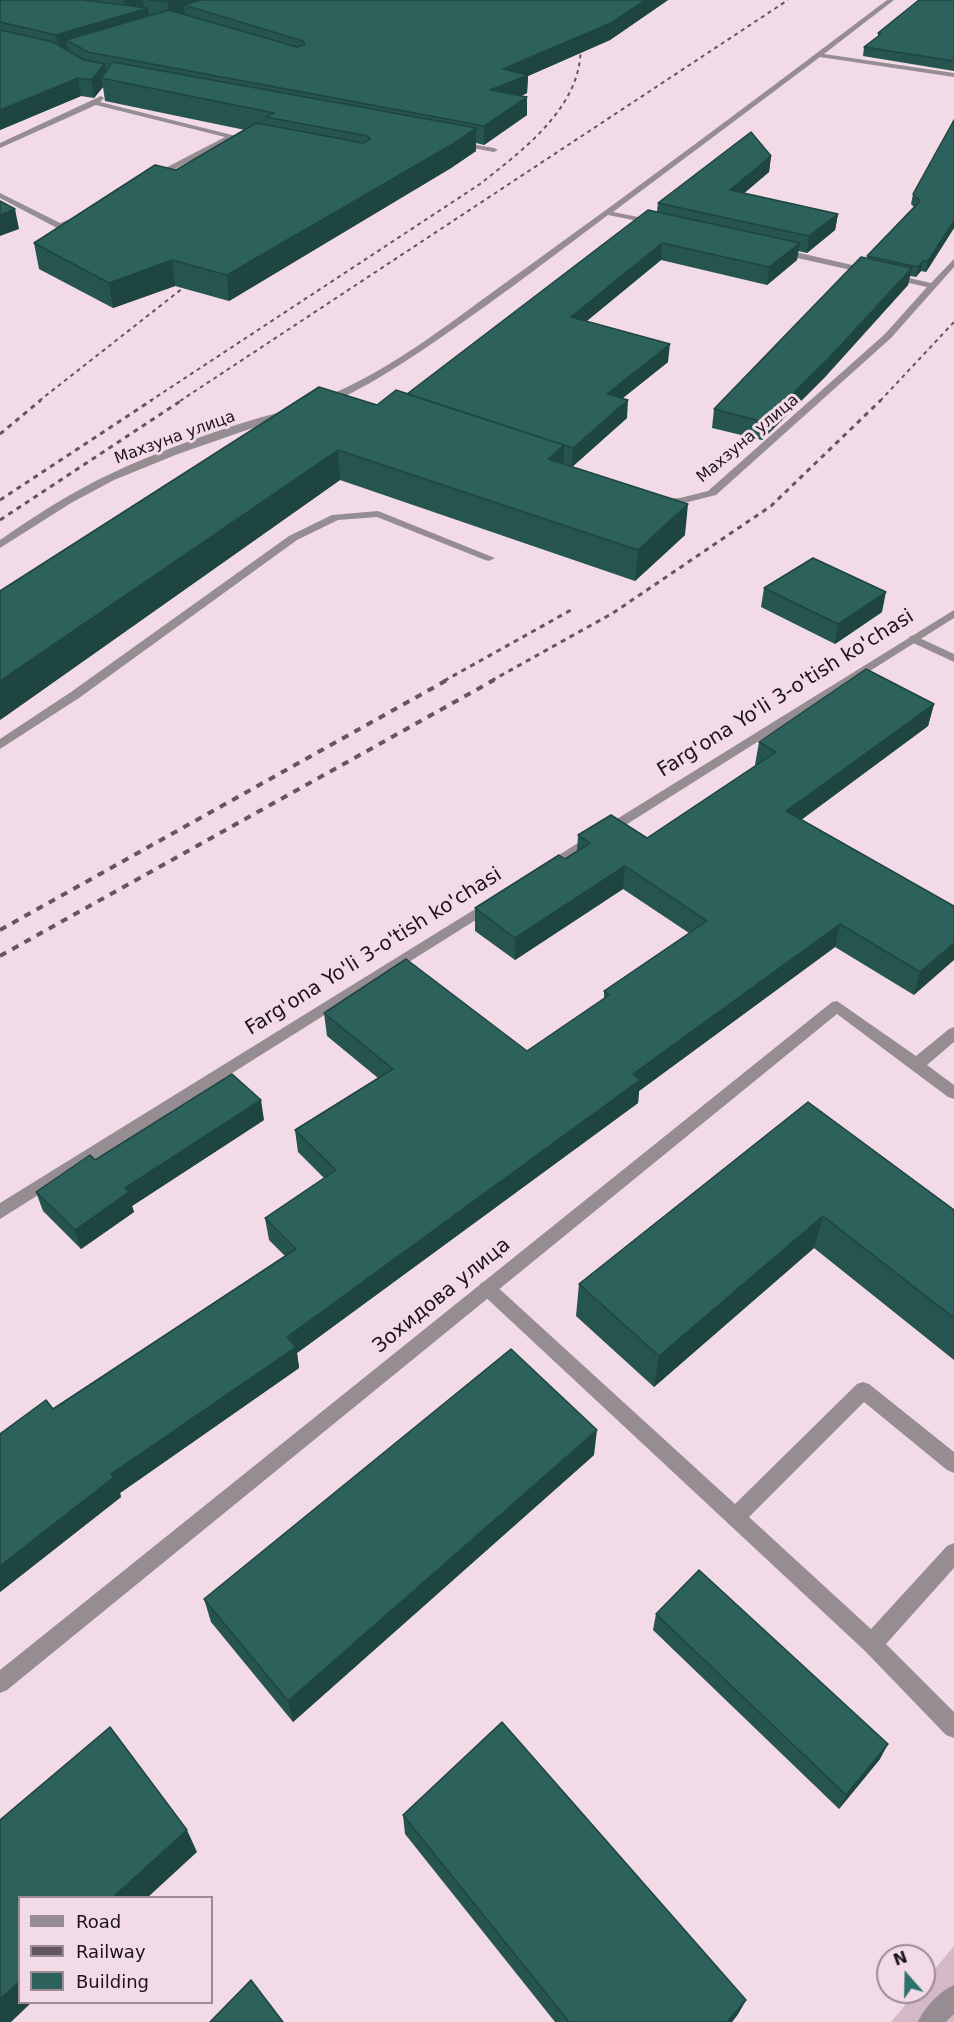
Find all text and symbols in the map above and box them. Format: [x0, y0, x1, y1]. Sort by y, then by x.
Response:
street label: Махзуна улица [693, 391, 803, 487]
street label: Махзуна улица [112, 407, 238, 469]
street label: Farg'ona Yo'li 3-o'tish ko'chasi [653, 605, 919, 783]
street label: Farg'ona Yo'li 3-o'tish ko'chasi [241, 863, 507, 1041]
street label: Зохидова улица [368, 1233, 516, 1359]
legend [18, 1896, 213, 2004]
text: Road [76, 1911, 121, 1932]
text: Railway [76, 1941, 146, 1962]
north arrow [876, 1944, 936, 2004]
text: N [891, 1947, 910, 1970]
text: Building [76, 1971, 149, 1992]

